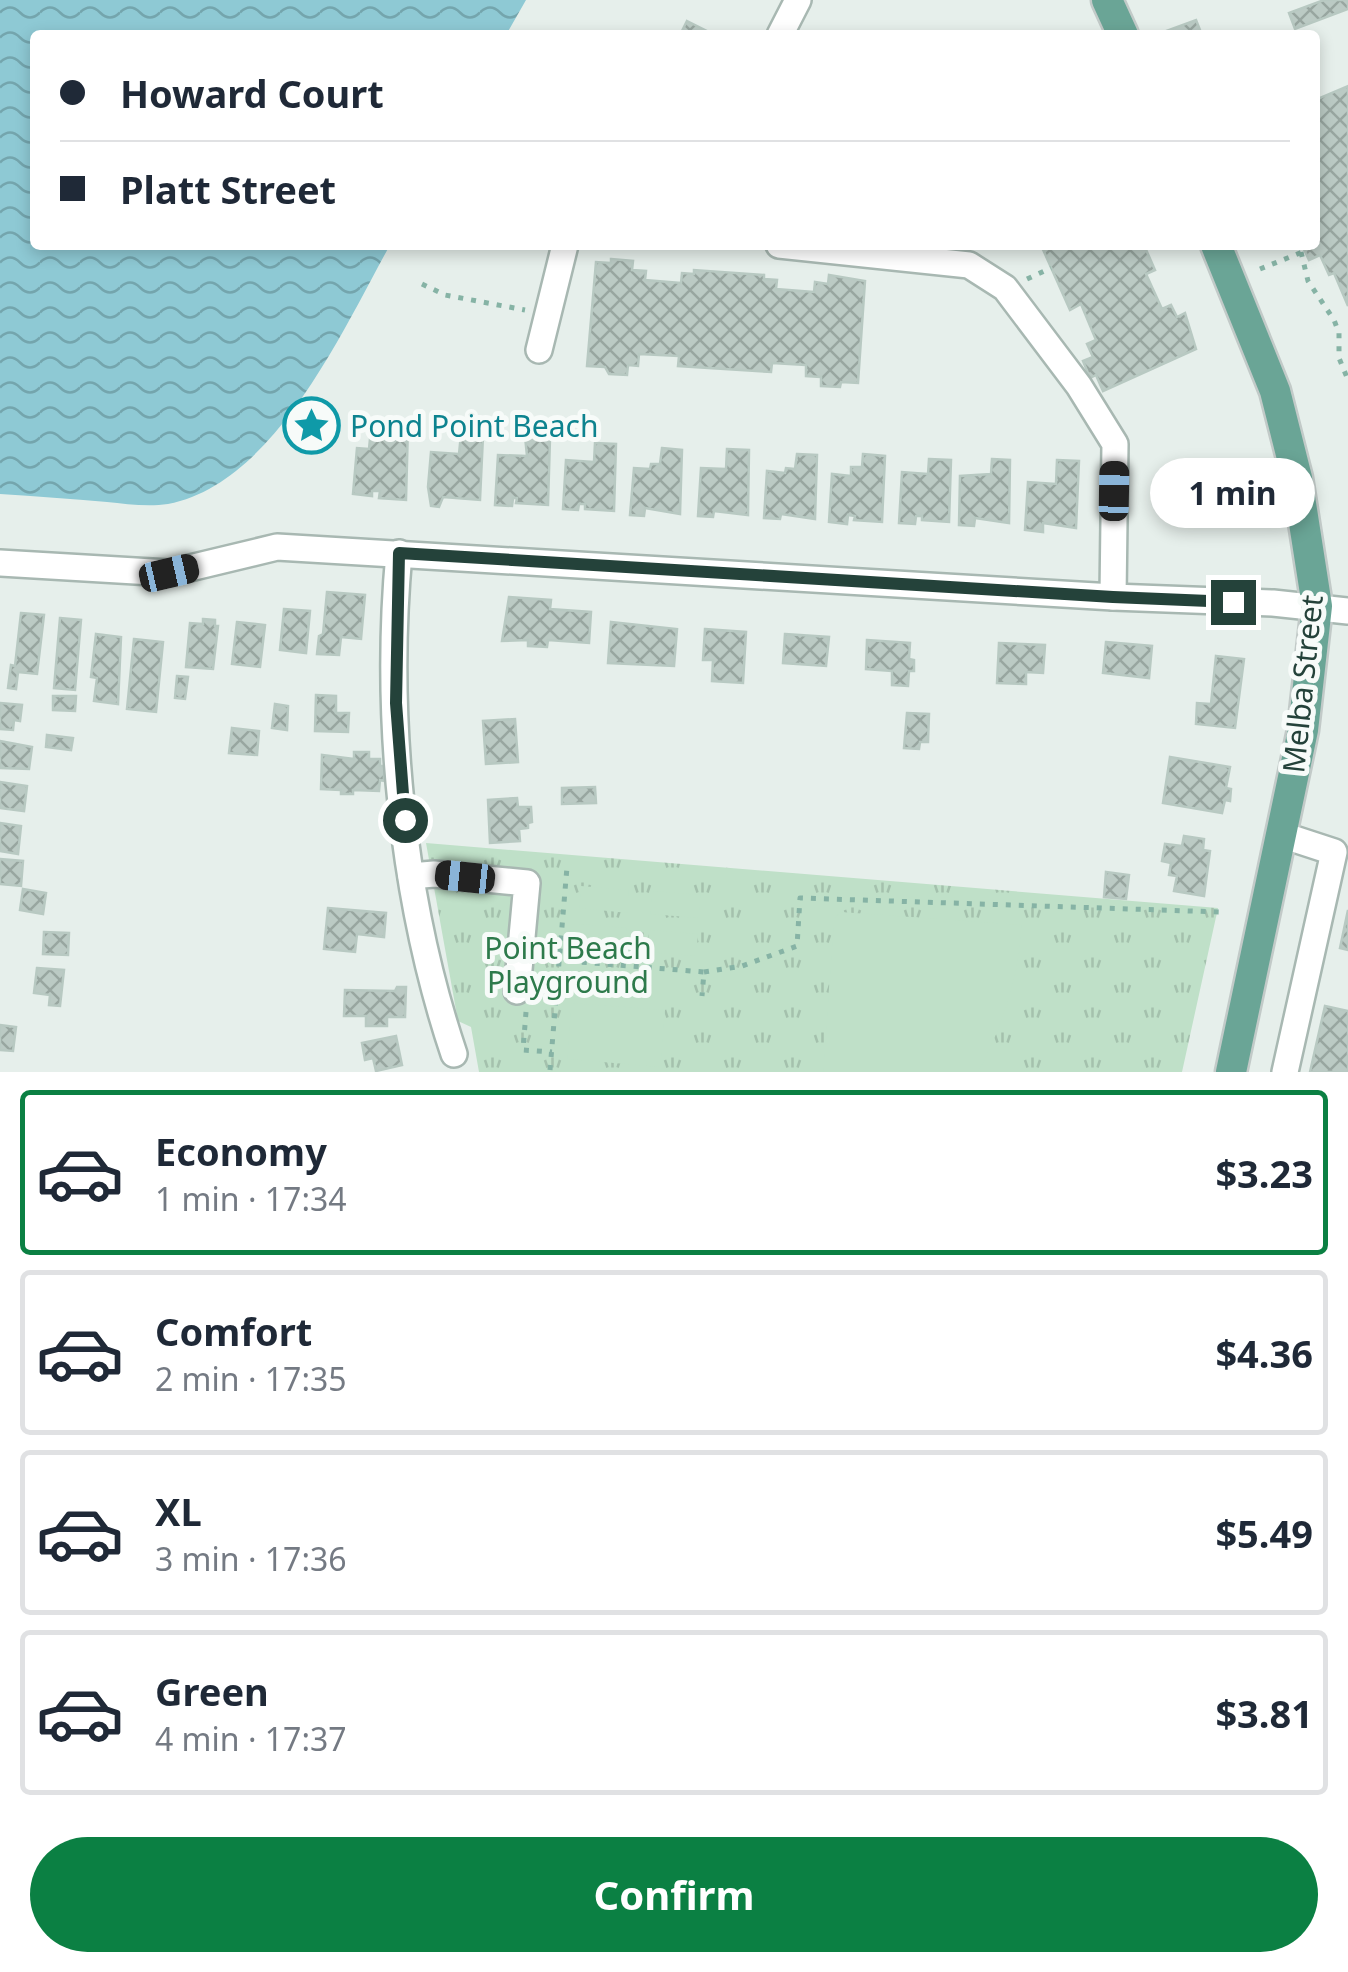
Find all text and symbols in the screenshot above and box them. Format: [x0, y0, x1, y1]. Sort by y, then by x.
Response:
text: Howard Court [120, 67, 384, 119]
text: Platt Street [120, 163, 336, 215]
place icon: Pond Point Beach [281, 395, 341, 455]
place label: Pond Point Beach [350, 405, 599, 446]
callout: 1 min [1150, 457, 1316, 527]
car [1098, 461, 1130, 521]
text: 1 min [1188, 471, 1277, 514]
car [136, 552, 202, 594]
route end [1211, 580, 1256, 625]
street label: Melba Street [1272, 593, 1332, 775]
route start [383, 798, 428, 843]
car [434, 859, 496, 895]
park label: Point Beach Playground [484, 927, 652, 1002]
text: Economy [155, 1125, 327, 1177]
icon: car [35, 1128, 125, 1218]
text: $3.23 [1215, 1147, 1313, 1199]
text: 1 min · 17:34 [155, 1177, 347, 1220]
text: Comfort [155, 1305, 312, 1357]
icon: car [35, 1308, 125, 1398]
text: $4.36 [1215, 1327, 1313, 1379]
text: 2 min · 17:35 [155, 1357, 347, 1400]
text: XL [155, 1485, 202, 1537]
icon: car [35, 1488, 125, 1578]
text: $5.49 [1215, 1507, 1313, 1559]
text: 3 min · 17:36 [155, 1537, 347, 1580]
text: Green [155, 1665, 269, 1717]
icon: car [35, 1668, 125, 1758]
text: $3.81 [1215, 1687, 1313, 1739]
text: 4 min · 17:37 [155, 1717, 347, 1760]
button: Confirm [30, 1837, 1318, 1952]

